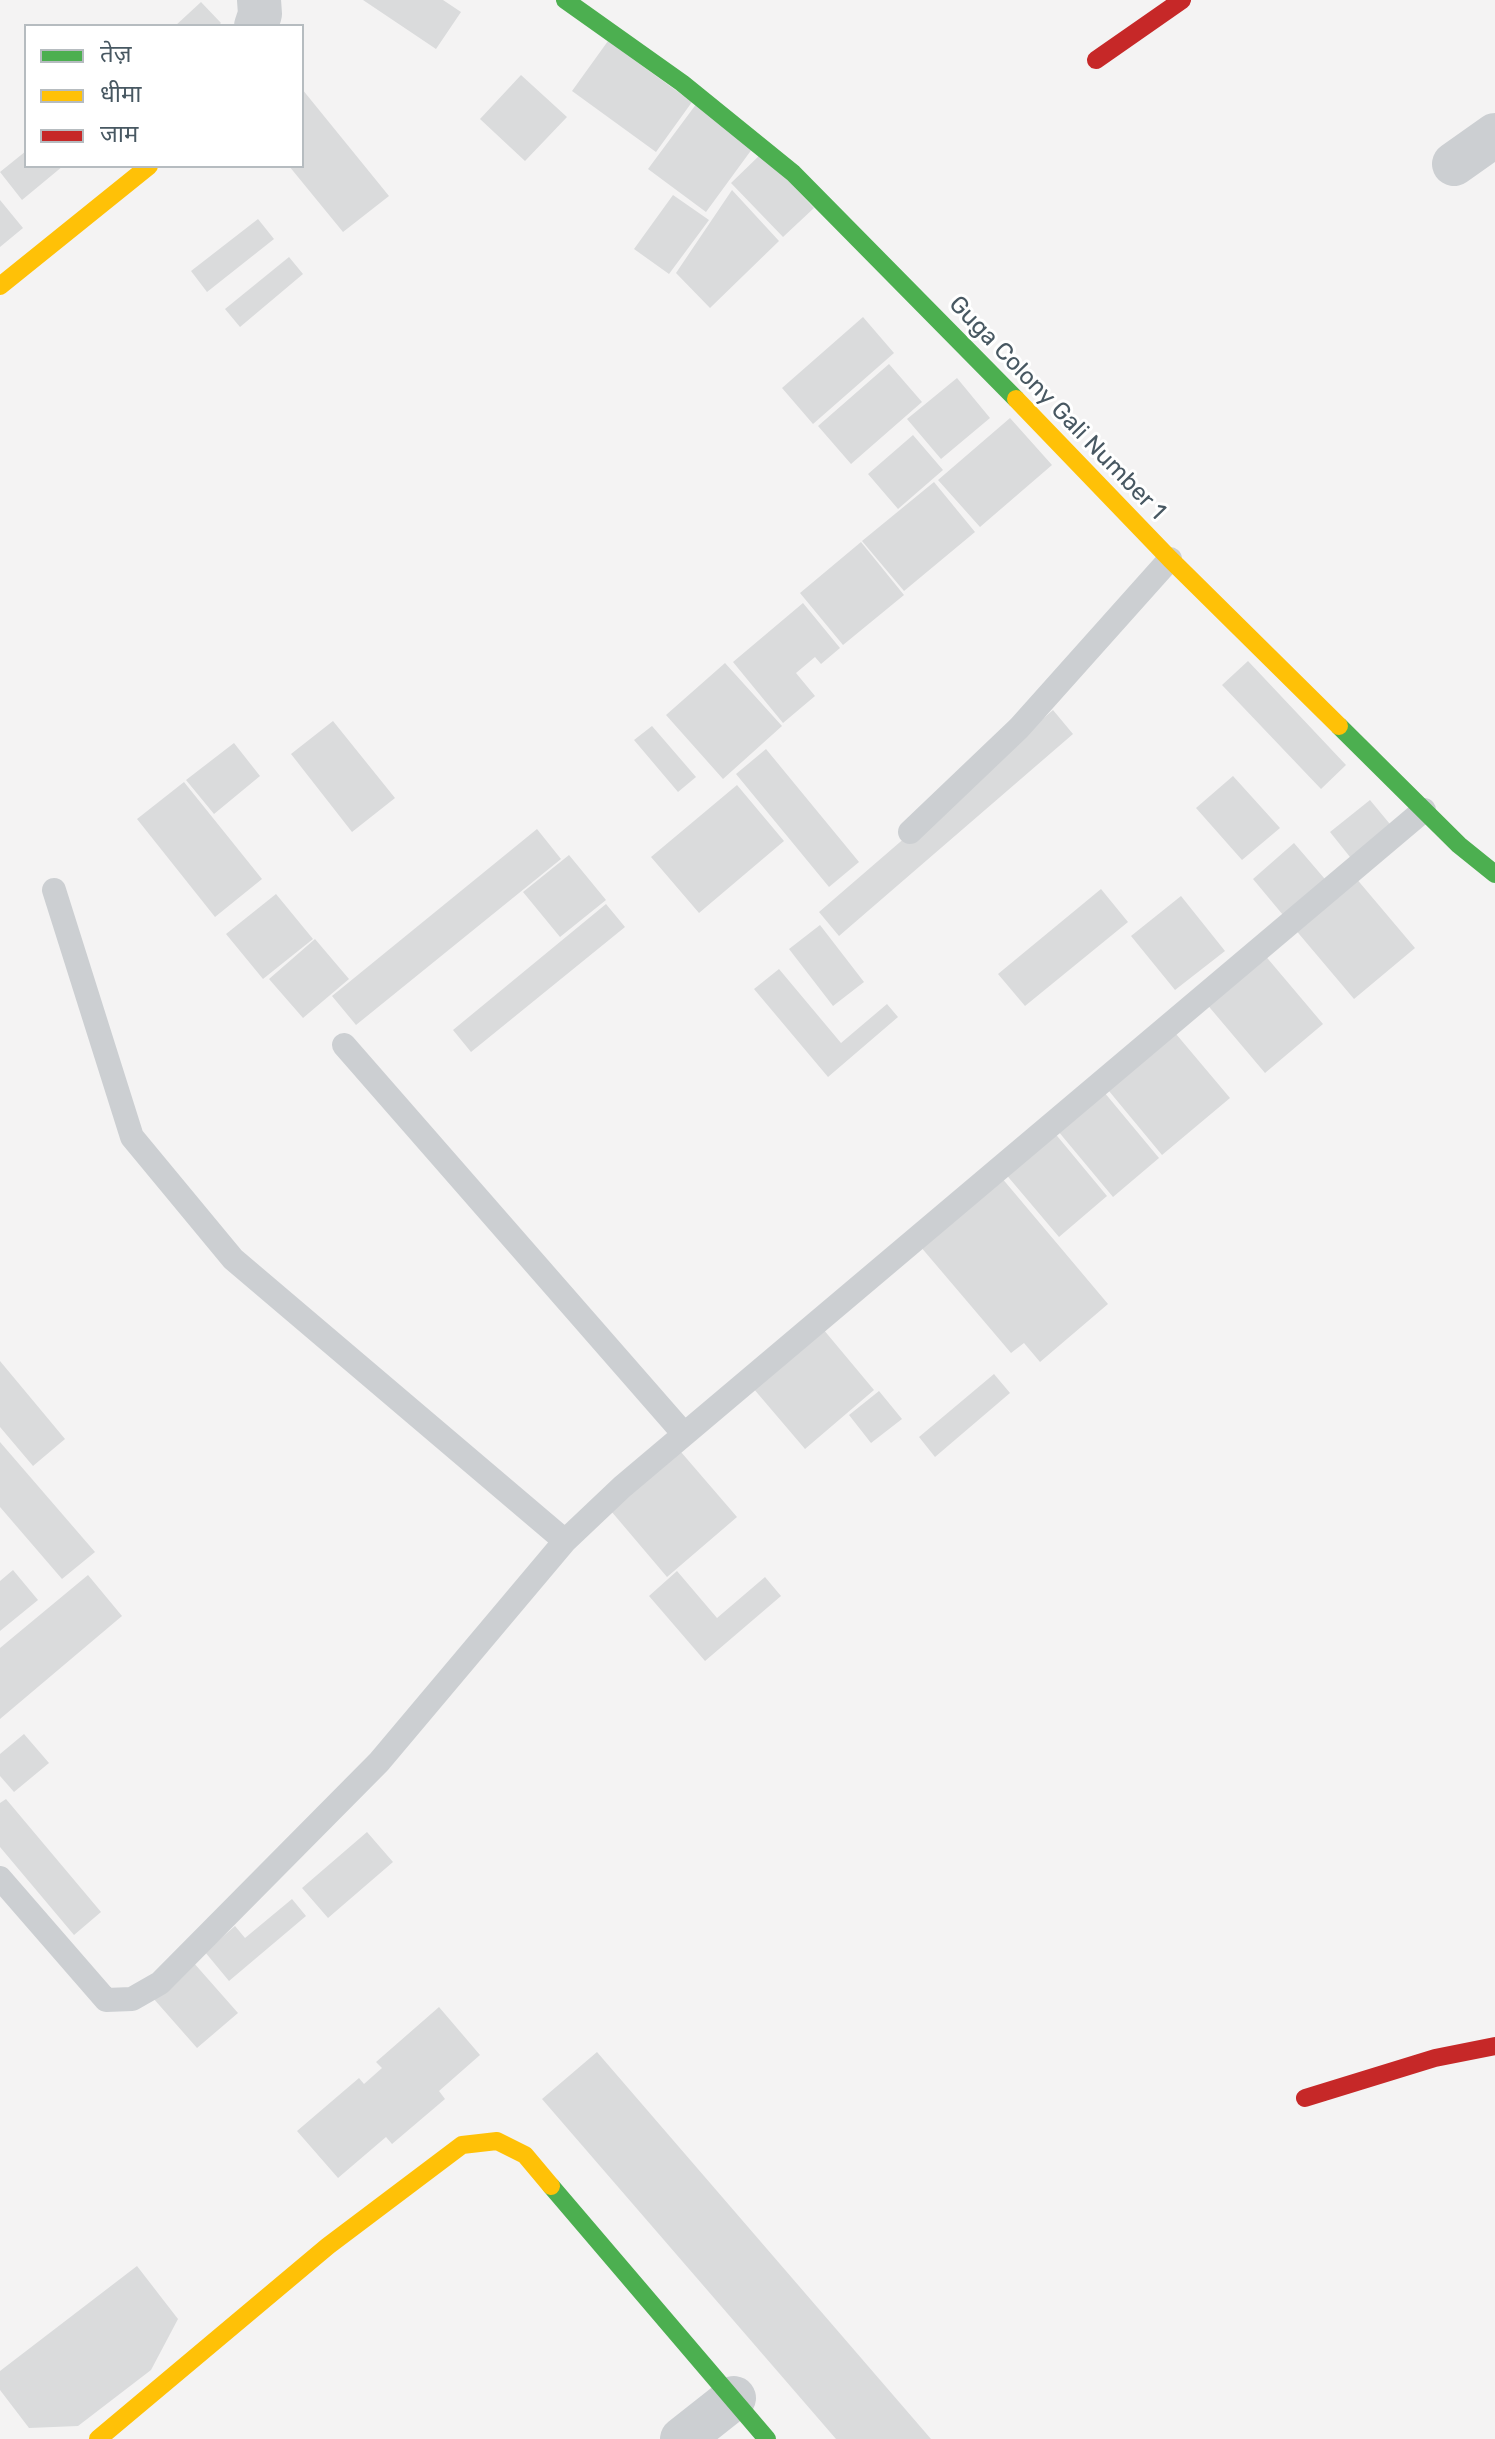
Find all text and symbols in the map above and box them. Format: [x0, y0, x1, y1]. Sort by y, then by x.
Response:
legend [24, 24, 304, 168]
text: तेज़ [100, 40, 132, 68]
text: धीमा [100, 80, 142, 108]
text: जाम [100, 120, 138, 148]
street label: Guga Colony Gali Number 1 [943, 290, 1171, 526]

